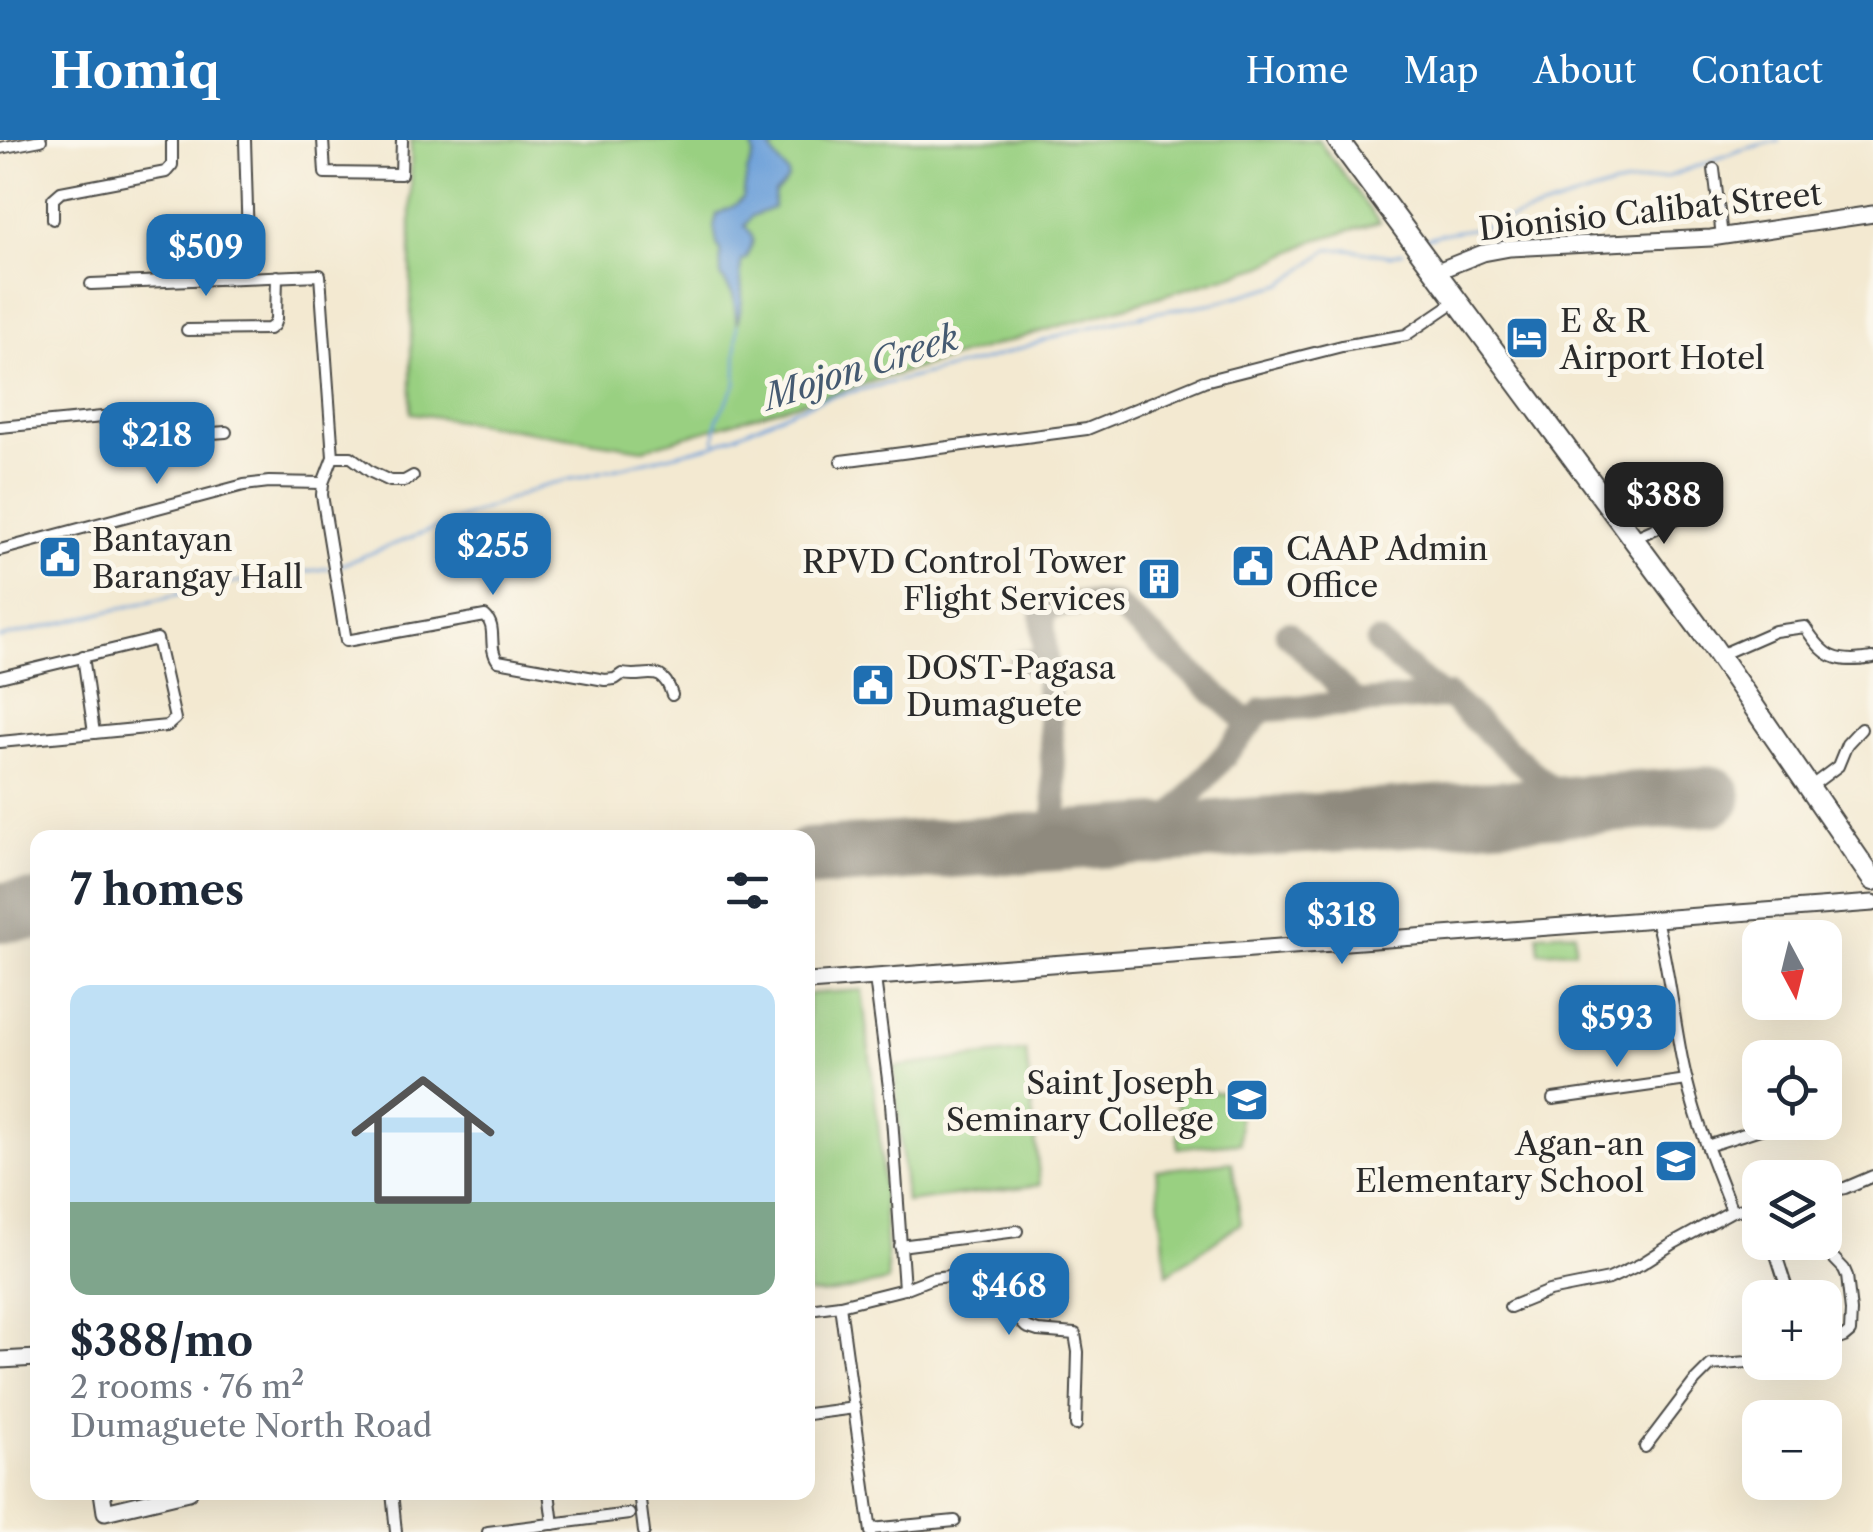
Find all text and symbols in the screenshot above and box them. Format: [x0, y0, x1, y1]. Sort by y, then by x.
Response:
text: Homiq [50, 41, 220, 100]
text: Home [1246, 49, 1348, 92]
text: Map [1403, 49, 1479, 92]
text: About [1534, 49, 1636, 92]
text: Contact [1691, 49, 1823, 92]
street label: Dionisio Calibat Street [1477, 174, 1824, 248]
pin: $509 [147, 214, 265, 299]
text: $509 [168, 227, 244, 266]
place label: E & R Airport Hotel [1559, 301, 1765, 377]
water label: Mojon Creek [754, 315, 964, 420]
hotel icon: E & R Airport Hotel [1504, 315, 1550, 361]
pin: $218 [98, 402, 216, 487]
text: $218 [122, 415, 192, 454]
pin: $388 [1605, 462, 1723, 547]
text: $388 [1626, 475, 1702, 514]
pin: $255 [434, 513, 552, 598]
place label: Bantayan Barangay Hall [92, 520, 303, 596]
text: $255 [457, 526, 529, 565]
place label: CAAP Admin Office [1286, 529, 1488, 605]
public building icon: Bantayan Barangay Hall [37, 534, 83, 580]
place label: RPVD Control Tower Flight Services [802, 542, 1127, 618]
public building icon: CAAP Admin Office [1230, 543, 1276, 589]
building icon: RPVD Control Tower Flight Services [1136, 556, 1182, 602]
place label: DOST-Pagasa Dumaguete [906, 648, 1116, 724]
public building icon: DOST-Pagasa Dumaguete [850, 662, 896, 708]
icon: filters [720, 863, 775, 918]
text: 7 homes [70, 864, 244, 916]
pin: $318 [1283, 882, 1401, 967]
text: $318 [1307, 895, 1377, 934]
north arrow [1742, 920, 1842, 1020]
map controls [1742, 920, 1842, 1500]
pin: $593 [1558, 985, 1676, 1070]
text: $593 [1581, 998, 1653, 1037]
button: locate [1742, 1040, 1842, 1140]
icon: home [333, 1050, 513, 1230]
place label: Saint Joseph Seminary College [946, 1063, 1214, 1139]
school or university icon: Saint Joseph Seminary College [1224, 1077, 1270, 1123]
place label: Agan-an Elementary School [1355, 1124, 1644, 1200]
school or university icon: Agan-an Elementary School [1653, 1138, 1699, 1184]
button: layers [1742, 1160, 1842, 1260]
pin: $468 [950, 1253, 1068, 1338]
text: $468 [971, 1266, 1047, 1305]
button: + [1742, 1280, 1842, 1380]
text: $388/mo [70, 1315, 253, 1367]
text: 2 rooms · 76 m² [70, 1367, 304, 1406]
button: − [1742, 1400, 1842, 1500]
text: Dumaguete North Road [70, 1406, 432, 1445]

